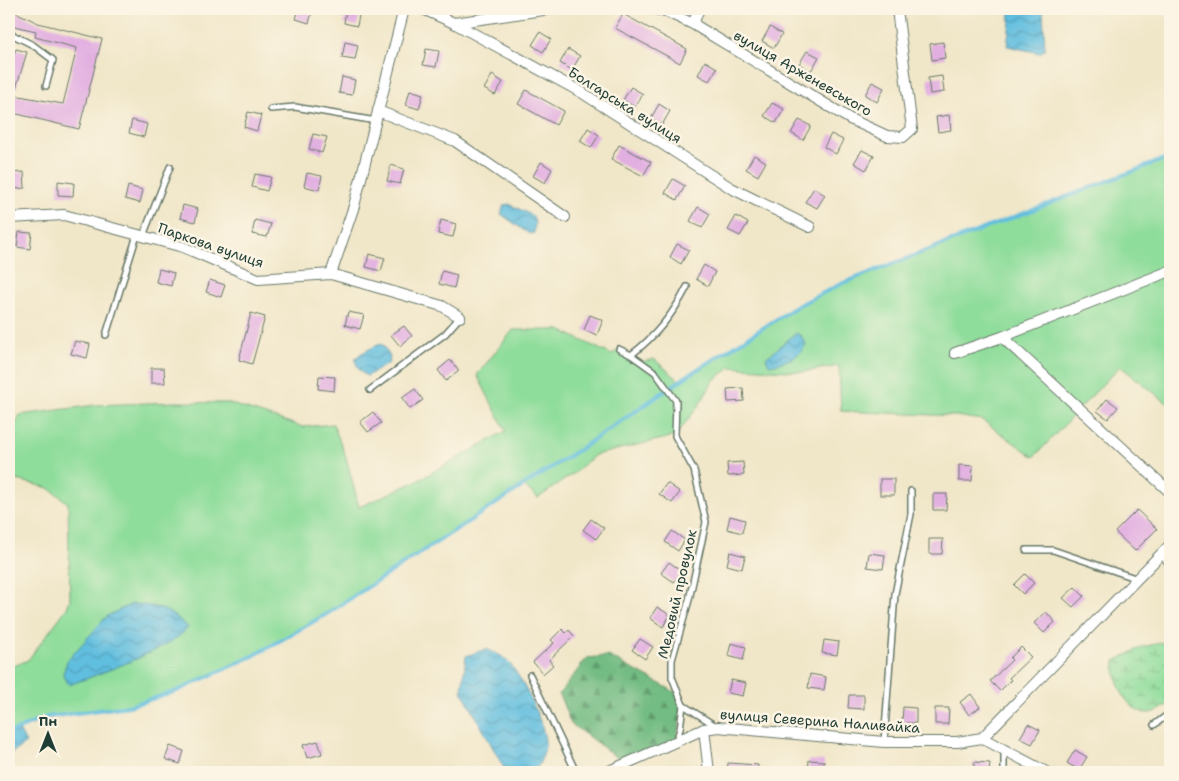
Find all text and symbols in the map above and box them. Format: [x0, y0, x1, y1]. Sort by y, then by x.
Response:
street label: вулиця Арженевського [731, 26, 875, 120]
street label: Болгарська вулиця [565, 63, 685, 147]
street label: Паркова вулиця [156, 218, 266, 272]
street label: Медовий провулок [653, 527, 701, 660]
street label: вулиця Северина Наливайка [719, 705, 921, 737]
north arrow [22, 708, 72, 758]
text: Пн [39, 712, 57, 730]

